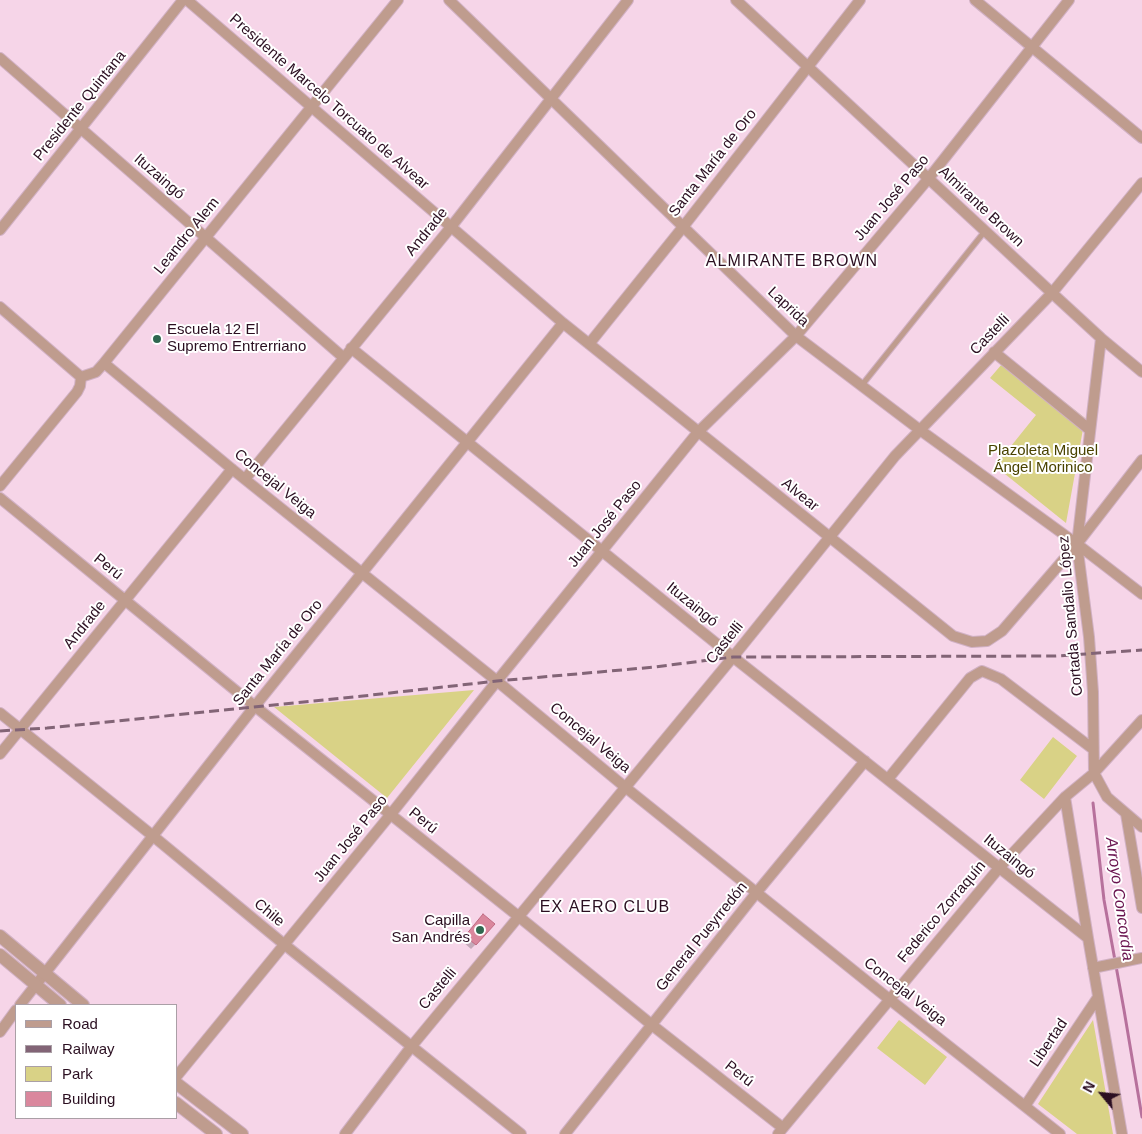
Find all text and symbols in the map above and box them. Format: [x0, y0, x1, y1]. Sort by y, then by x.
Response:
street label: Presidente Marcelo Torcuato de Alvear [226, 10, 432, 194]
street label: Presidente Quintana [30, 47, 130, 165]
street label: Santa María de Oro [665, 106, 761, 220]
street label: Ituzaingó [130, 150, 188, 204]
street label: Juan José Paso [851, 151, 933, 245]
street label: Almirante Brown [935, 163, 1027, 251]
street label: Leandro Alem [151, 194, 223, 278]
street label: Andrade [402, 204, 452, 260]
district label: ALMIRANTE BROWN [704, 252, 880, 272]
street label: Laprida [764, 283, 812, 331]
street label: Castelli [966, 311, 1014, 359]
place label: Escuela 12 El Supremo Entrerriano [167, 321, 306, 356]
marker: Escuela 12 El Supremo Entrerriano [151, 333, 163, 345]
park label: Plazoleta Miguel Ángel Morinico [988, 442, 1098, 477]
street label: Concejal Veiga [230, 446, 320, 522]
street label: Alvear [778, 475, 822, 515]
street label: Juan José Paso [564, 477, 646, 571]
street label: Cortada Sandalio López [1055, 535, 1087, 697]
street label: Perú [90, 550, 126, 584]
street label: Ituzaingó [663, 579, 721, 631]
street label: Santa María de Oro [230, 596, 326, 710]
street label: Andrade [60, 597, 110, 653]
street label: Castelli [703, 618, 747, 668]
street label: Concejal Veiga [546, 699, 634, 777]
street label: Juan José Paso [310, 792, 392, 886]
street label: Perú [405, 804, 441, 838]
street label: Ituzaingó [980, 831, 1038, 883]
water label: Arroyo Concordia [1101, 836, 1137, 962]
street label: Federico Zorraquín [894, 857, 990, 967]
street label: General Pueyrredón [653, 879, 751, 995]
street label: Chile [250, 895, 288, 931]
district label: EX AERO CLUB [538, 898, 672, 918]
place label: Capilla San Andrés [392, 912, 470, 947]
marker: Capilla San Andrés [474, 924, 486, 936]
street label: Concejal Veiga [860, 954, 950, 1030]
street label: Castelli [415, 964, 461, 1014]
legend [15, 1004, 178, 1119]
text: Road [62, 1015, 98, 1032]
street label: Libertad [1026, 1015, 1072, 1071]
text: Railway [62, 1040, 115, 1057]
street label: Perú [721, 1057, 757, 1091]
text: Park [62, 1065, 93, 1082]
north arrow [1077, 1069, 1127, 1119]
text: N [1079, 1079, 1098, 1095]
text: Building [62, 1090, 115, 1107]

